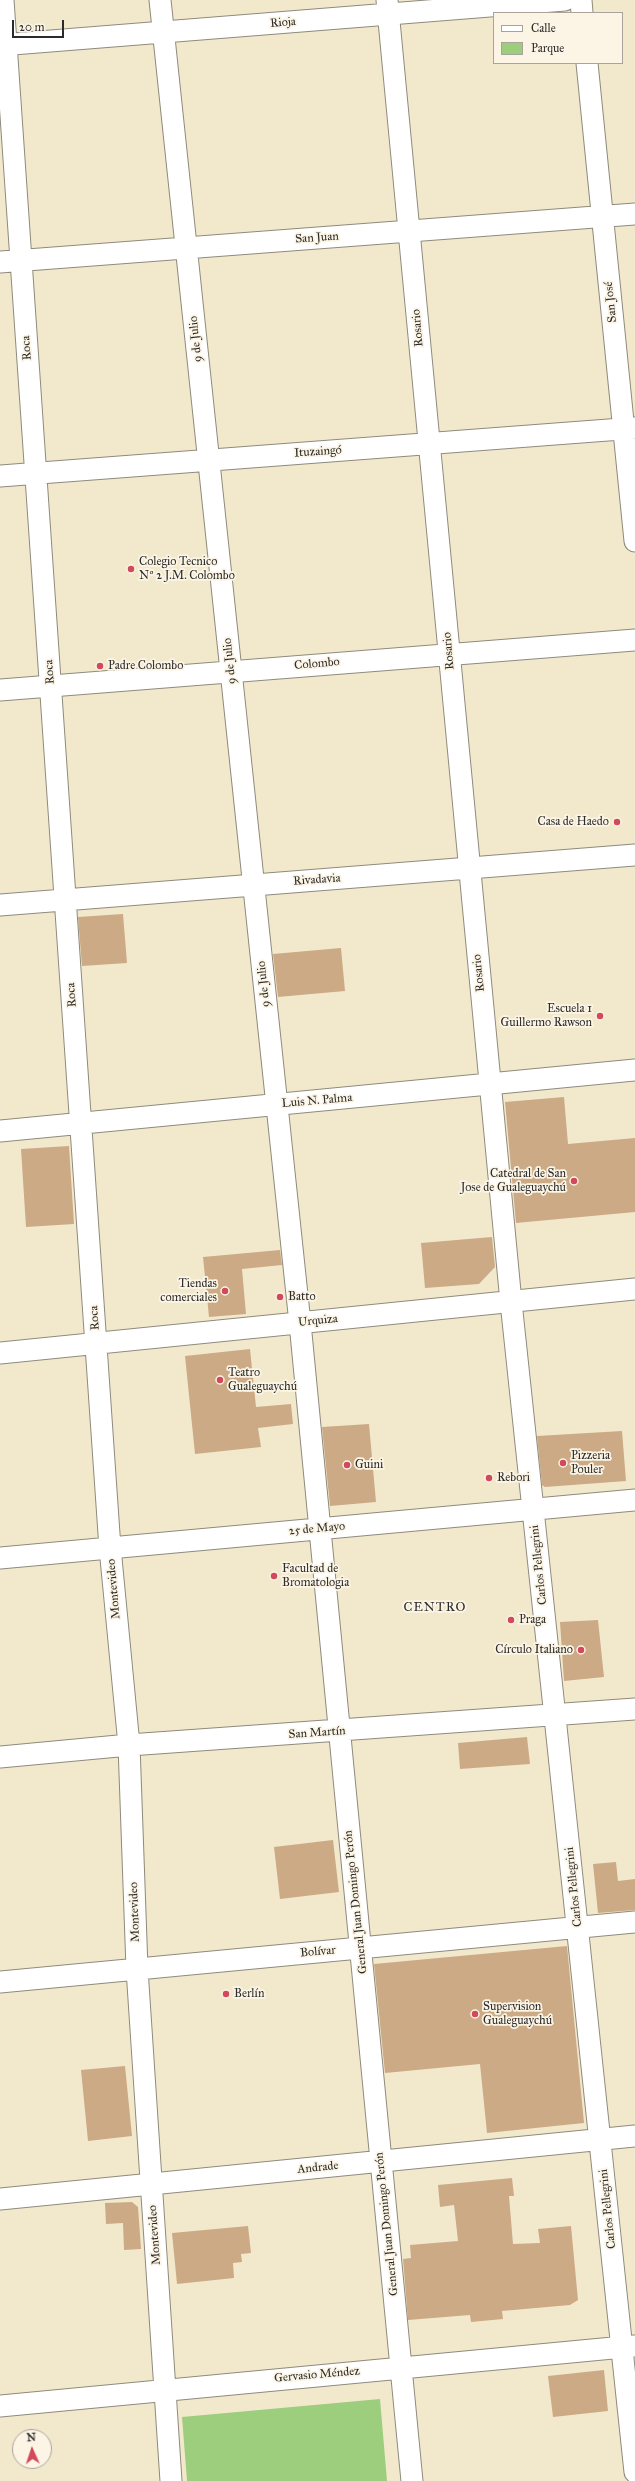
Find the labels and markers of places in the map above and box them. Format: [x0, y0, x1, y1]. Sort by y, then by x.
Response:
place label: Colegio Tecnico Nº 2 J.M. Colombo [139, 555, 235, 583]
marker: Colegio Tecnico Nº 2 J.M. Colombo [126, 564, 136, 574]
place label: Padre Colombo [108, 659, 183, 673]
marker: Padre Colombo [95, 661, 105, 671]
place label: Casa de Haedo [538, 815, 609, 829]
marker: Casa de Haedo [612, 817, 622, 827]
place label: Escuela 1 Guillermo Rawson [501, 1002, 592, 1030]
marker: Escuela 1 Guillermo Rawson [595, 1011, 605, 1021]
place label: Catedral de San Jose de Gualeguaychú [461, 1167, 566, 1195]
marker: Catedral de San Jose de Gualeguaychú [569, 1176, 579, 1186]
place label: Tiendas comerciales [160, 1277, 217, 1305]
marker: Tiendas comerciales [220, 1286, 230, 1296]
place label: Batto [288, 1290, 316, 1304]
marker: Batto [275, 1292, 285, 1302]
place label: Teatro Gualeguaychú [228, 1366, 297, 1394]
marker: Teatro Gualeguaychú [215, 1375, 225, 1385]
place label: Pizzeria Pouler [571, 1449, 610, 1477]
place label: Guini [355, 1458, 383, 1472]
marker: Pizzeria Pouler [558, 1458, 568, 1468]
marker: Guini [342, 1460, 352, 1470]
place label: Rebori [497, 1471, 530, 1485]
marker: Rebori [484, 1473, 494, 1483]
place label: Facultad de Bromatologia [282, 1562, 349, 1590]
marker: Facultad de Bromatologia [269, 1571, 279, 1581]
place label: Praga [519, 1613, 546, 1627]
marker: Praga [506, 1615, 516, 1625]
place label: Círculo Italiano [495, 1643, 573, 1657]
marker: Círculo Italiano [576, 1645, 586, 1655]
place label: Berlín [234, 1987, 264, 2001]
marker: Berlín [221, 1989, 231, 1999]
place label: Supervision Gualeguaychú [483, 2000, 552, 2028]
marker: Supervision Gualeguaychú [470, 2009, 480, 2019]

